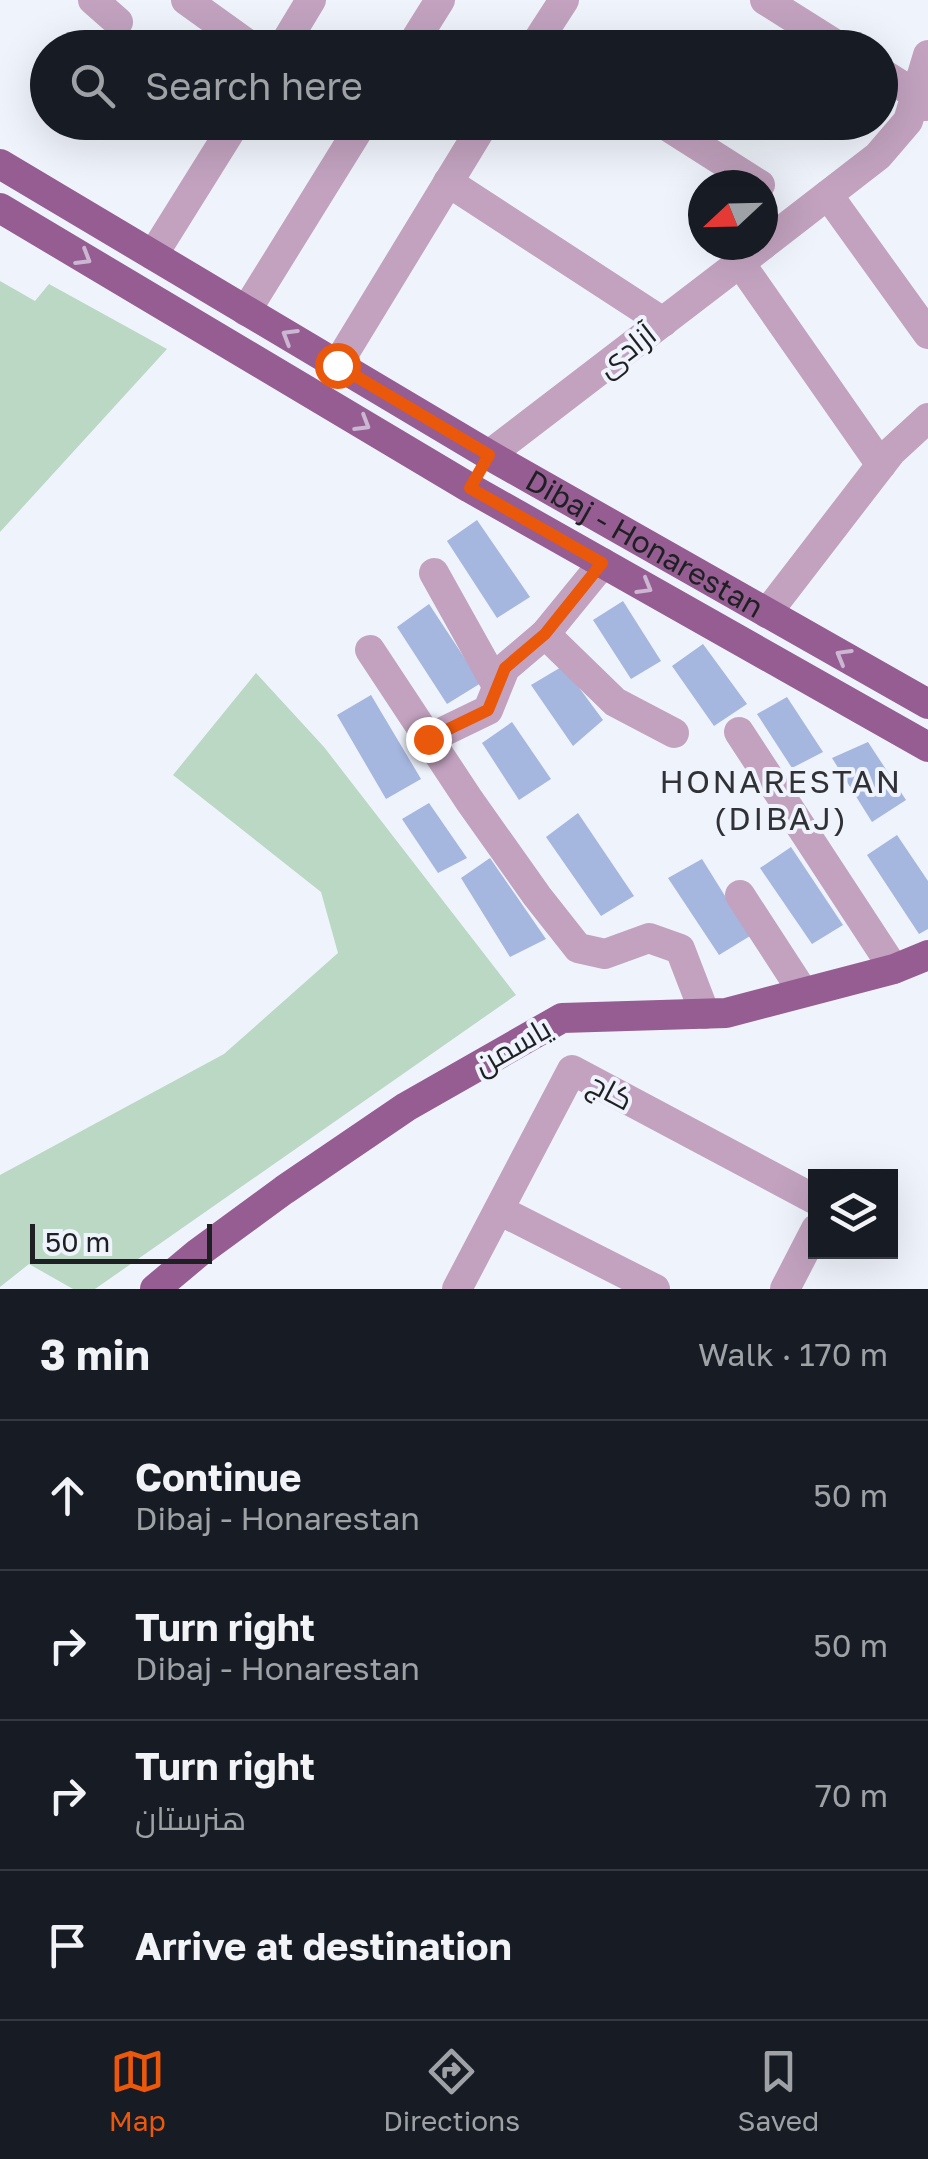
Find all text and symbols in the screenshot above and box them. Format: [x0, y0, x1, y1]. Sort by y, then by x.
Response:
search box [30, 30, 898, 140]
icon: search [65, 58, 120, 113]
text: Search here [145, 63, 363, 108]
north arrow [688, 170, 778, 260]
one-way arrow [73, 246, 91, 265]
street label: آزادی [589, 316, 663, 384]
one-way arrow [282, 329, 300, 348]
route start [315, 343, 361, 389]
one-way arrow [352, 412, 370, 431]
street label: Dibaj - Honarestan [520, 462, 770, 625]
one-way arrow [634, 575, 652, 594]
one-way arrow [836, 648, 854, 668]
route end [406, 717, 452, 763]
district label: HONARESTAN (DIBAJ) [659, 762, 903, 837]
street label: یاسمن [467, 1010, 557, 1083]
street label: کاج [581, 1065, 639, 1120]
map controls [808, 1169, 898, 1259]
button: layers [808, 1169, 898, 1259]
scale bar [30, 1219, 212, 1264]
text: 50 m [45, 1225, 110, 1258]
text: 3 min [40, 1329, 150, 1379]
text: Walk · 170 m [698, 1335, 888, 1373]
text: Continue [135, 1454, 301, 1499]
icon: ahead [40, 1468, 95, 1523]
text: 50 m [813, 1476, 888, 1514]
text: Dibaj - Honarestan [135, 1499, 420, 1537]
text: Turn right [135, 1604, 315, 1649]
icon: right [40, 1618, 95, 1673]
text: 50 m [813, 1626, 888, 1664]
text: Dibaj - Honarestan [135, 1649, 420, 1687]
text: Turn right [135, 1743, 315, 1788]
icon: right [40, 1768, 95, 1823]
text: 70 m [815, 1776, 888, 1814]
text: هنرستان [135, 1799, 246, 1837]
icon: arrive [40, 1918, 95, 1973]
text: Arrive at destination [135, 1923, 512, 1968]
tab: Map [109, 2044, 166, 2137]
tab: Directions [383, 2044, 520, 2137]
tab: Saved [737, 2044, 819, 2137]

